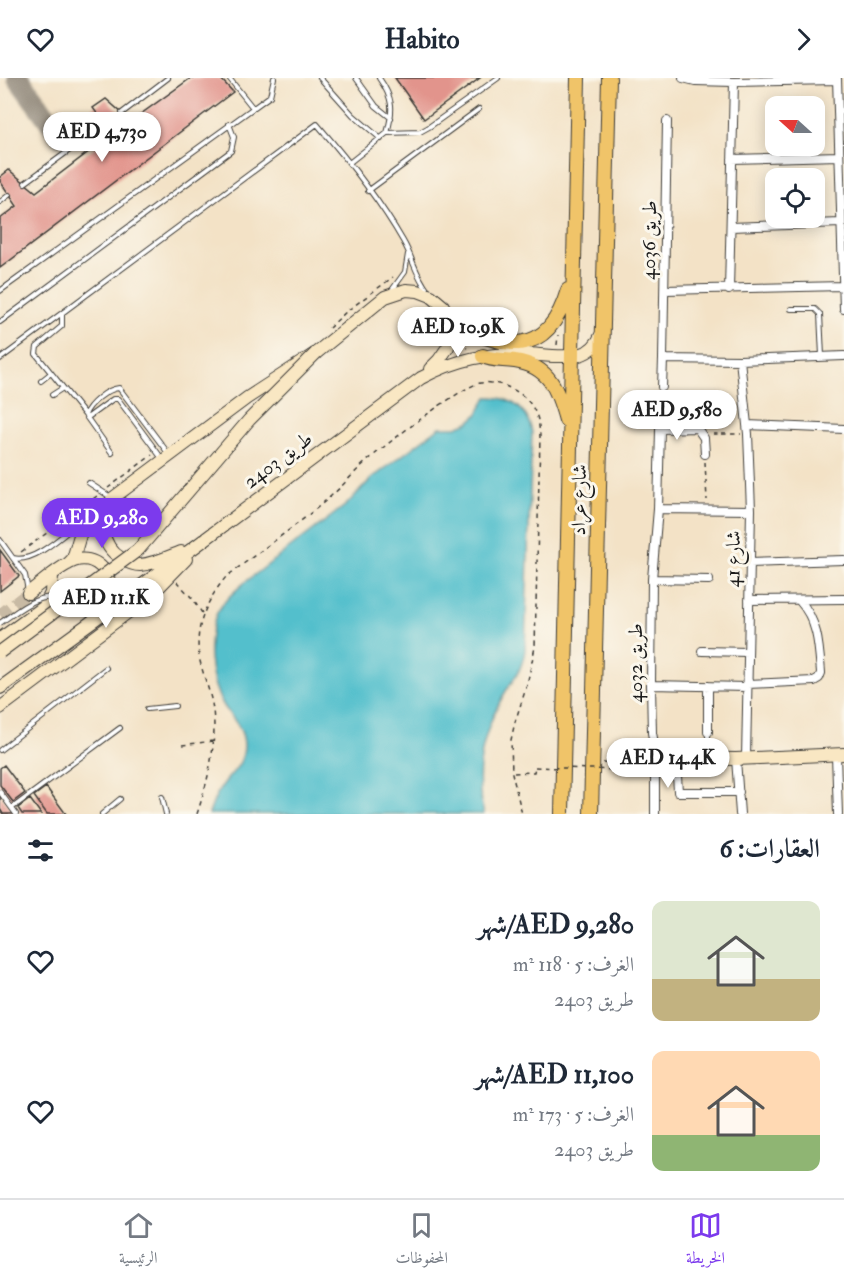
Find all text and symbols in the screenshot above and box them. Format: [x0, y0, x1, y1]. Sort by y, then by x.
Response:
icon: heart [24, 23, 57, 56]
text: Habito [384, 23, 460, 56]
icon: forward [787, 23, 820, 56]
north arrow [765, 96, 825, 156]
map controls [765, 96, 825, 228]
pin: AED 4,730 [33, 112, 171, 163]
text: AED 4,730 [57, 119, 147, 144]
button: locate [765, 168, 825, 228]
street label: طريق 4036 [636, 200, 662, 280]
pin: AED 10.9K [389, 307, 527, 358]
text: AED 10.9K [412, 314, 505, 339]
pin: AED 9,580 [608, 390, 746, 441]
text: AED 9,580 [632, 397, 722, 422]
street label: طريق 2403 [239, 426, 317, 494]
street label: شارع عراد [566, 464, 597, 536]
pin: AED 9,280 [33, 498, 171, 549]
text: AED 9,280 [56, 505, 148, 530]
street label: شارع 41 [720, 530, 751, 588]
pin: AED 11.1K [37, 578, 175, 629]
text: AED 11.1K [63, 585, 149, 610]
street label: طريق 4032 [623, 623, 648, 703]
pin: AED 14.4K [599, 738, 737, 789]
text: AED 14.4K [621, 745, 715, 770]
text: العقارات: 6 [719, 833, 820, 865]
icon: filters [24, 834, 57, 867]
text: AED 9,280/شهر [477, 909, 634, 941]
icon: home [700, 925, 772, 997]
icon: heart [24, 945, 57, 978]
text: الغرف: 5 · 118 m² [513, 952, 634, 977]
text: طريق 2403 [554, 987, 634, 1012]
text: AED 11,100/شهر [475, 1059, 634, 1091]
icon: home [700, 1075, 772, 1147]
icon: heart [24, 1095, 57, 1128]
text: الغرف: 5 · 173 m² [513, 1102, 634, 1127]
text: طريق 2403 [554, 1137, 634, 1162]
tab: الرئيسية [119, 1209, 157, 1273]
tab: المحفوظات [395, 1209, 448, 1273]
tab: الخريطة [686, 1209, 725, 1273]

